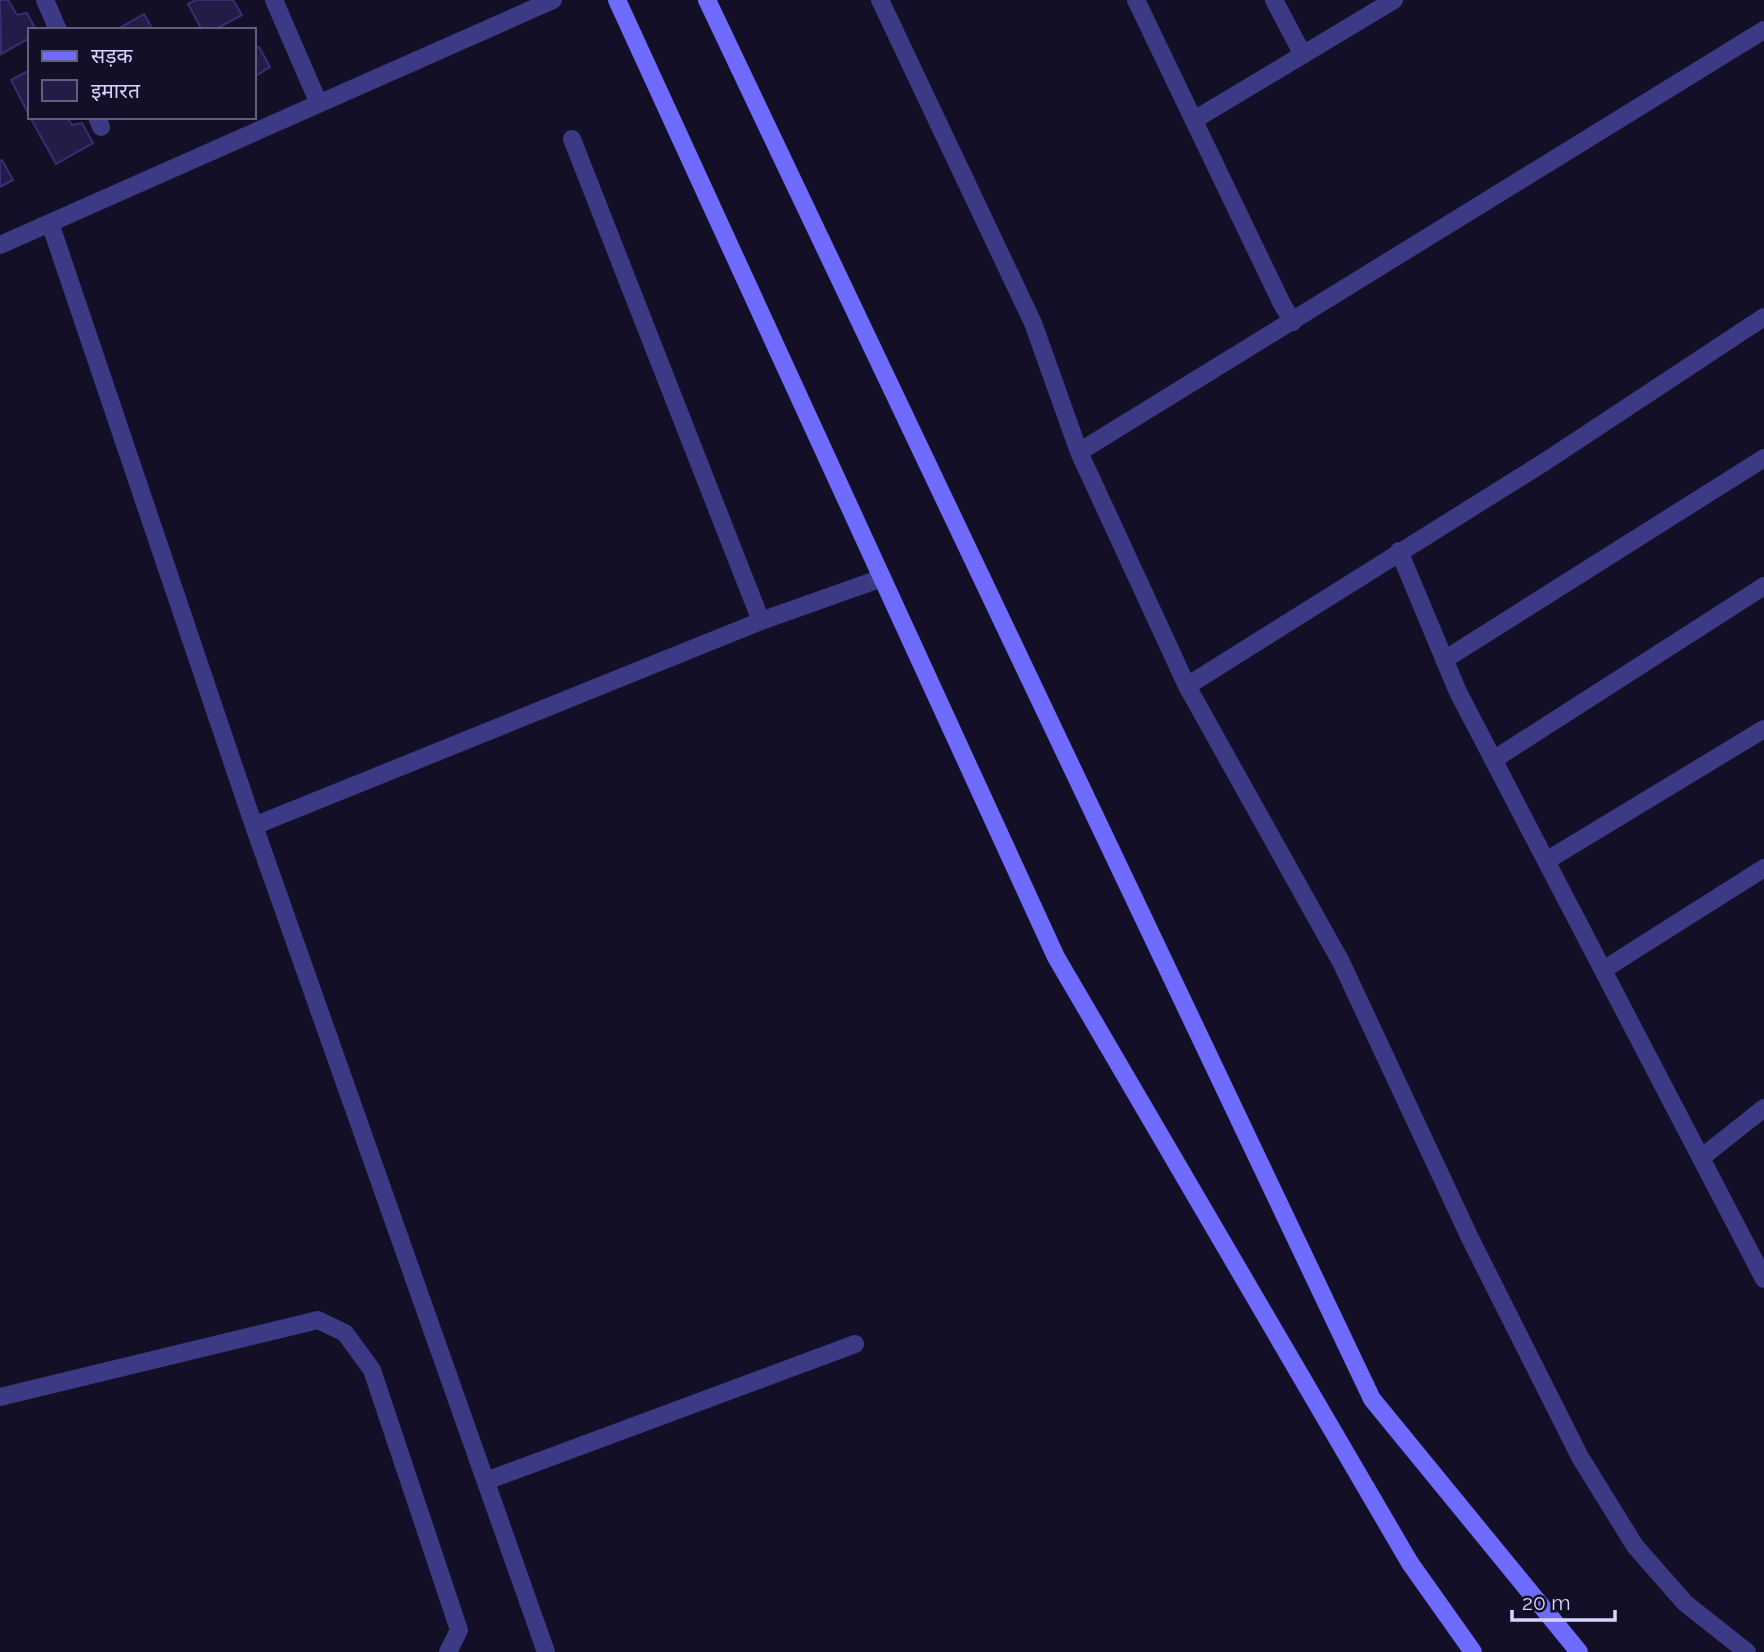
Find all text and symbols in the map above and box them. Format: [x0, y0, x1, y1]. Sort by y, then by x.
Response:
legend [28, 28, 256, 119]
text: सड़क [91, 43, 133, 68]
text: इमारत [91, 78, 141, 103]
scale bar [1512, 1578, 1615, 1622]
text: 20 m [1522, 1590, 1570, 1615]

